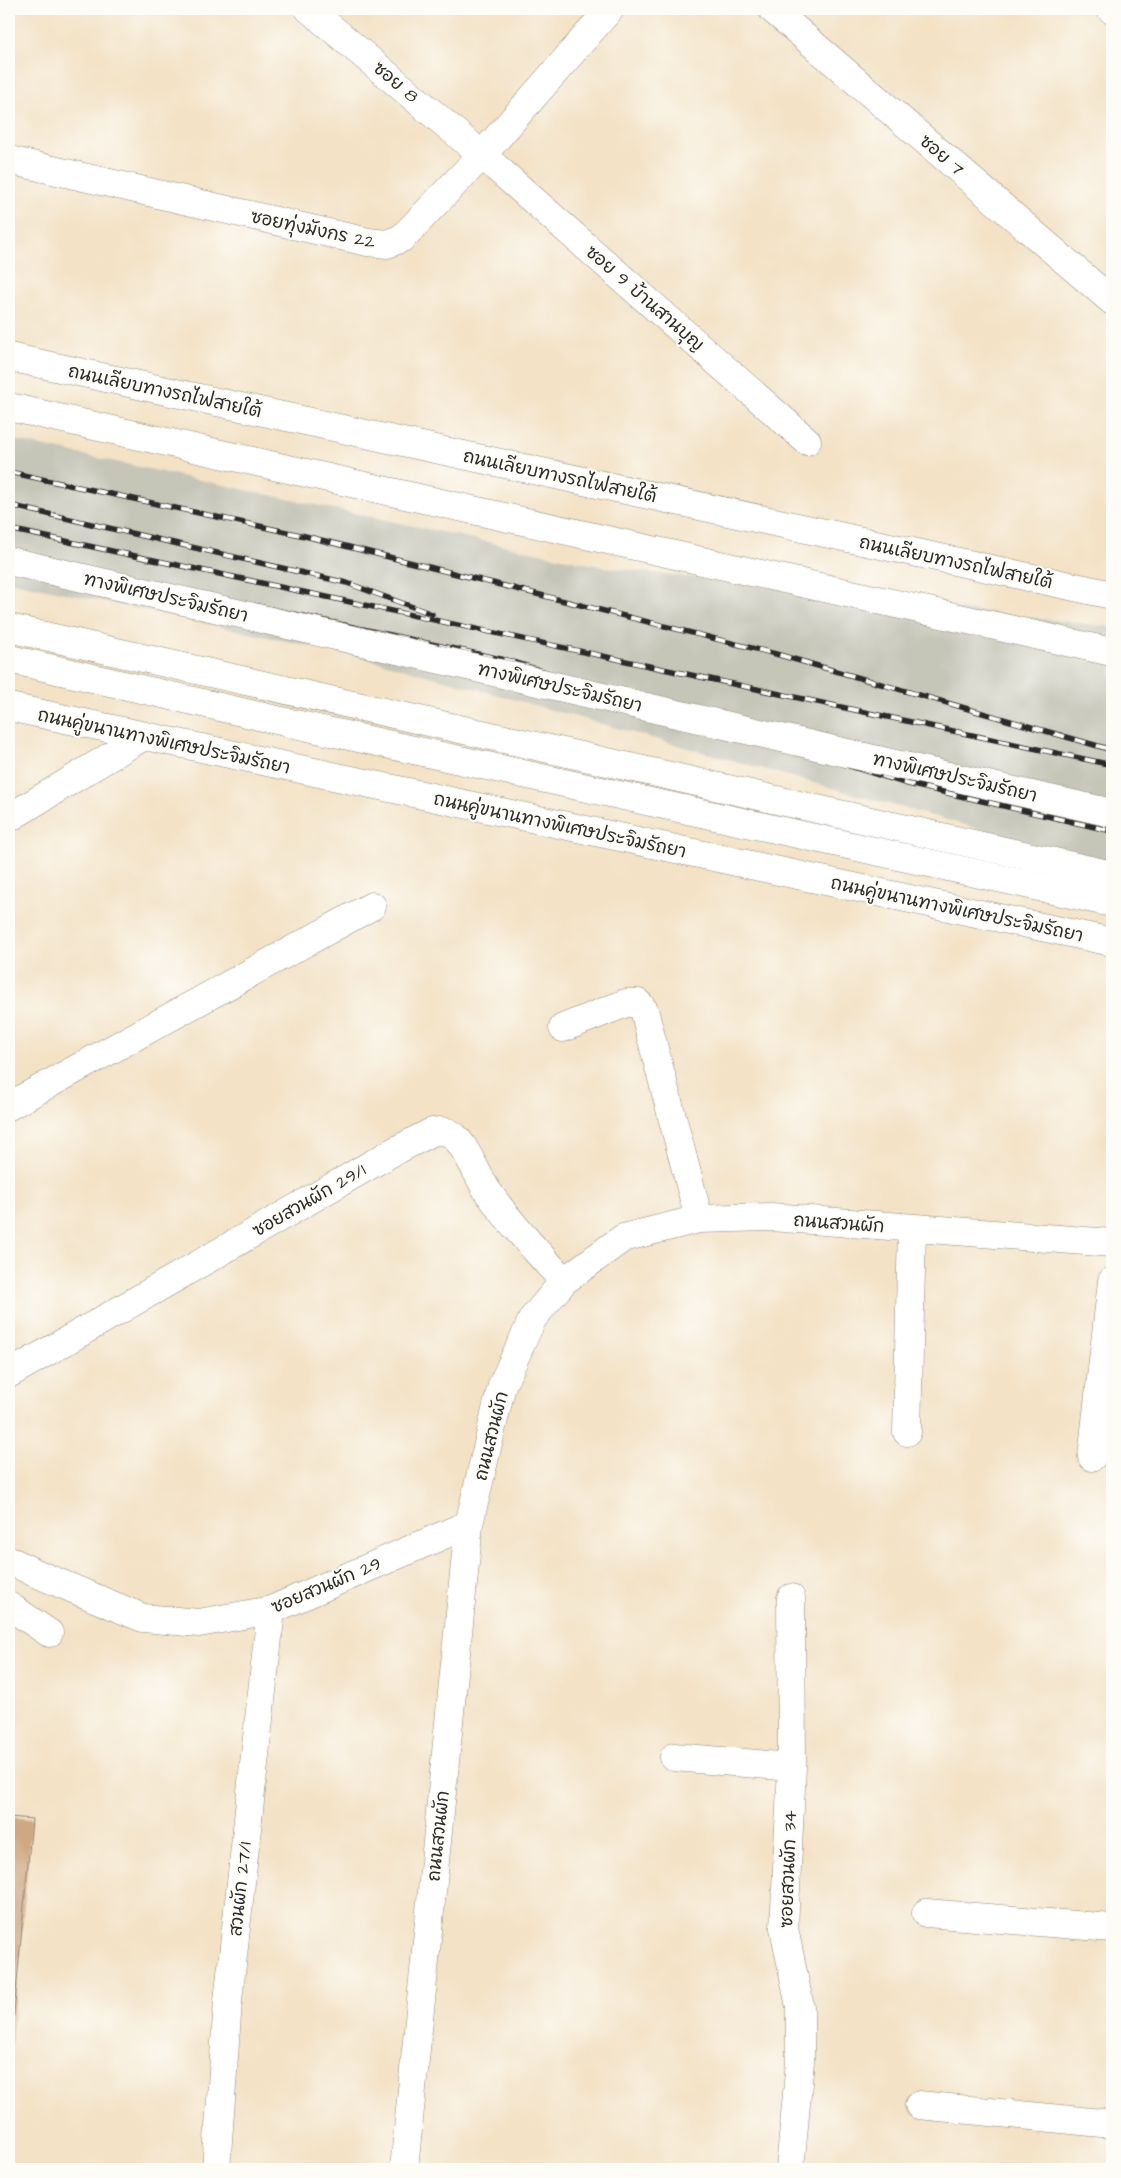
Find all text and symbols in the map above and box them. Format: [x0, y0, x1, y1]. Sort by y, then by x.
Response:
street label: ซอย 8 [368, 56, 424, 109]
street label: ซอย 7 [914, 129, 969, 182]
street label: ซอยทุ่งมังกร 22 [248, 204, 378, 256]
street label: ซอย 9 บ้านสานบุญ [579, 240, 709, 358]
street label: ถนนเลียบทางรถไฟสายใต้ [66, 358, 264, 424]
street label: ถนนเลียบทางรถไฟสายใต้ [461, 443, 659, 509]
street label: ถนนเลียบทางรถไฟสายใต้ [857, 529, 1055, 595]
street label: ทางพิเศษประจิมรัถยา [81, 566, 251, 629]
street label: ทางพิเศษประจิมรัถยา [475, 656, 645, 719]
street label: ถนนคู่ขนานทางพิเศษประจิมรัถยา [35, 702, 293, 781]
street label: ทางพิเศษประจิมรัถยา [870, 746, 1040, 809]
street label: ถนนคู่ขนานทางพิเศษประจิมรัถยา [431, 786, 689, 865]
street label: ถนนคู่ขนานทางพิเศษประจิมรัถยา [828, 870, 1086, 949]
street label: ซอยสวนผัก 29/1 [248, 1158, 371, 1243]
street label: ถนนสวนผัก [792, 1208, 885, 1239]
street label: ถนนสวนผัก [468, 1389, 515, 1484]
street label: ซอยสวนผัก 29 [268, 1551, 385, 1620]
street label: ถนนสวนผัก [421, 1789, 456, 1883]
street label: ซอยสวนผัก 34 [774, 1810, 803, 1928]
street label: สวนผัก 27/1 [223, 1841, 258, 1937]

